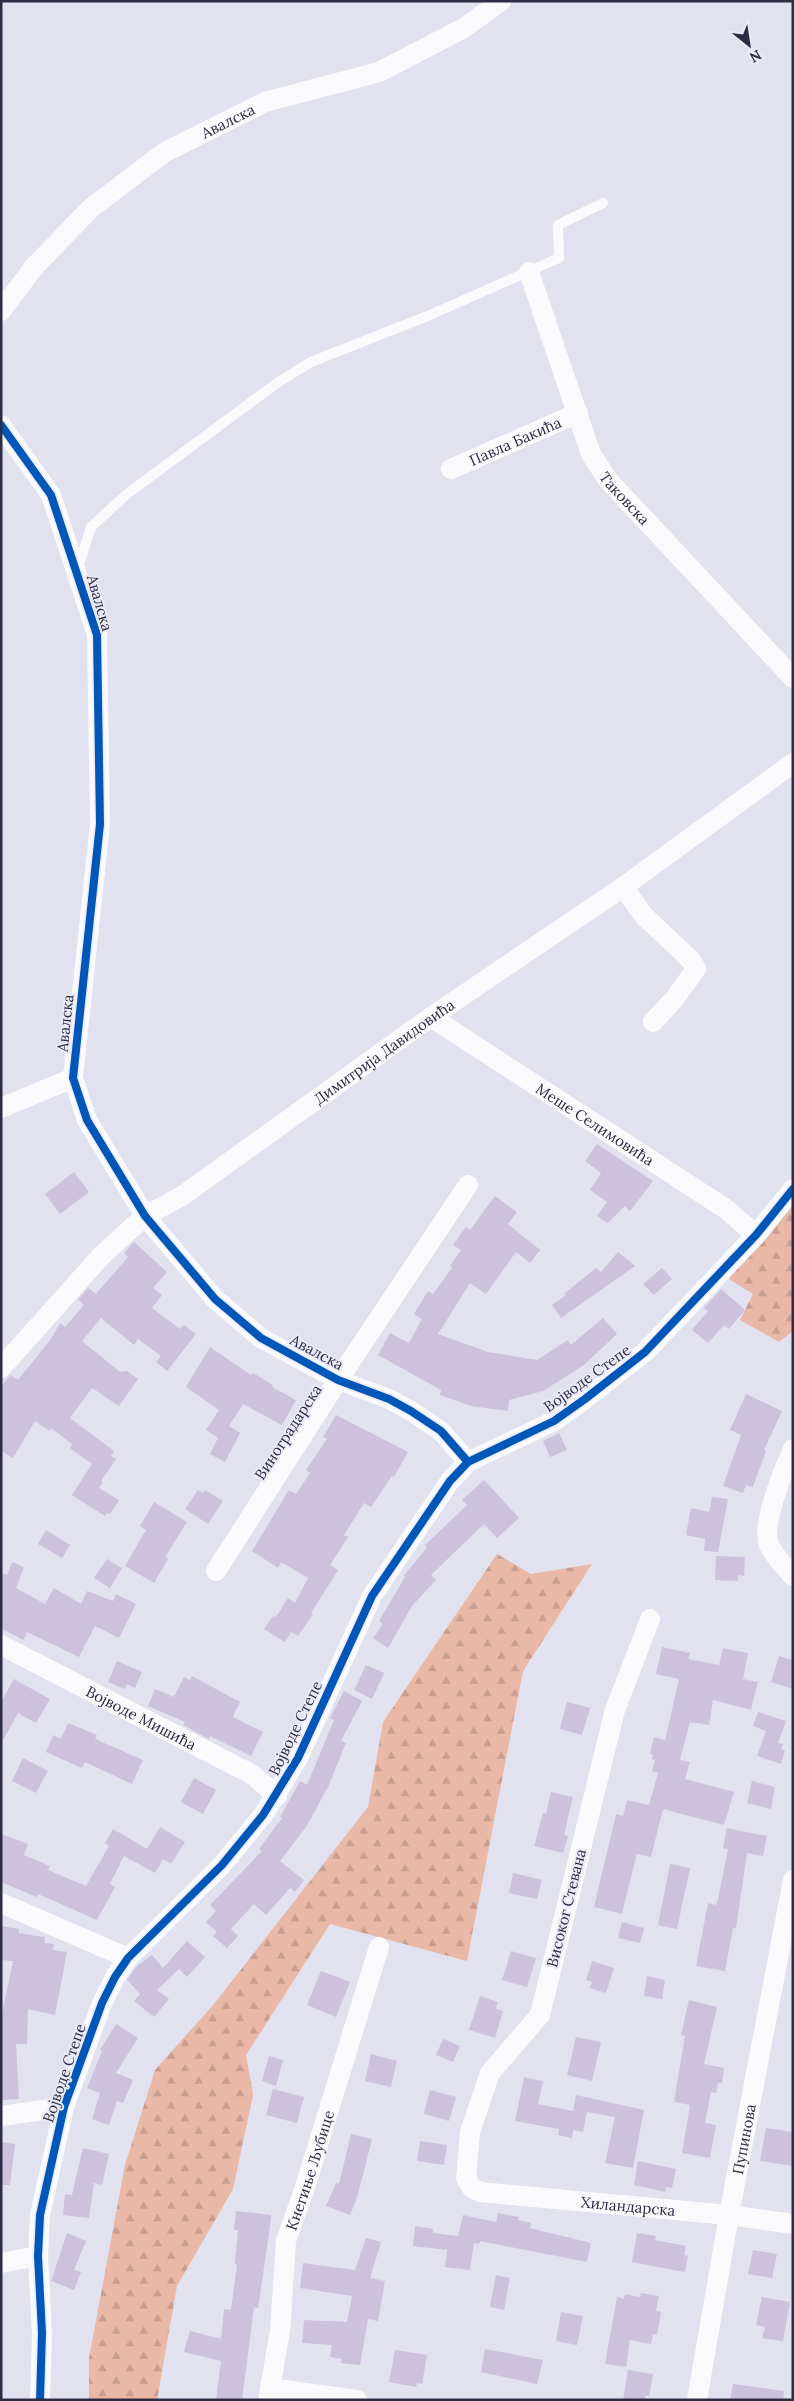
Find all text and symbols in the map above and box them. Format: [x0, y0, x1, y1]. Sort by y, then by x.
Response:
north arrow [724, 20, 774, 70]
text: N [746, 46, 765, 67]
street label: Авалска [197, 99, 258, 142]
street label: Павла Бакића [466, 412, 564, 469]
street label: Таковска [596, 468, 654, 529]
street label: Авалска [83, 572, 117, 634]
street label: Авалска [52, 993, 77, 1054]
street label: Димитрија Давидовића [310, 994, 458, 1108]
street label: Меше Селимовића [533, 1079, 658, 1169]
street label: Авалска [286, 1330, 347, 1374]
street label: Војводе Степе [540, 1340, 634, 1416]
street label: Виноградарска [250, 1381, 326, 1483]
street label: Војводе Степе [264, 1678, 326, 1778]
street label: Војводе Мишића [83, 1681, 200, 1754]
street label: Високог Стевана [542, 1847, 590, 1969]
street label: Војводе Степе [38, 2021, 90, 2125]
street label: Пупинова [727, 2102, 760, 2176]
street label: Кнегиње Љубице [281, 2108, 338, 2233]
street label: Хиландарска [580, 2192, 676, 2220]

